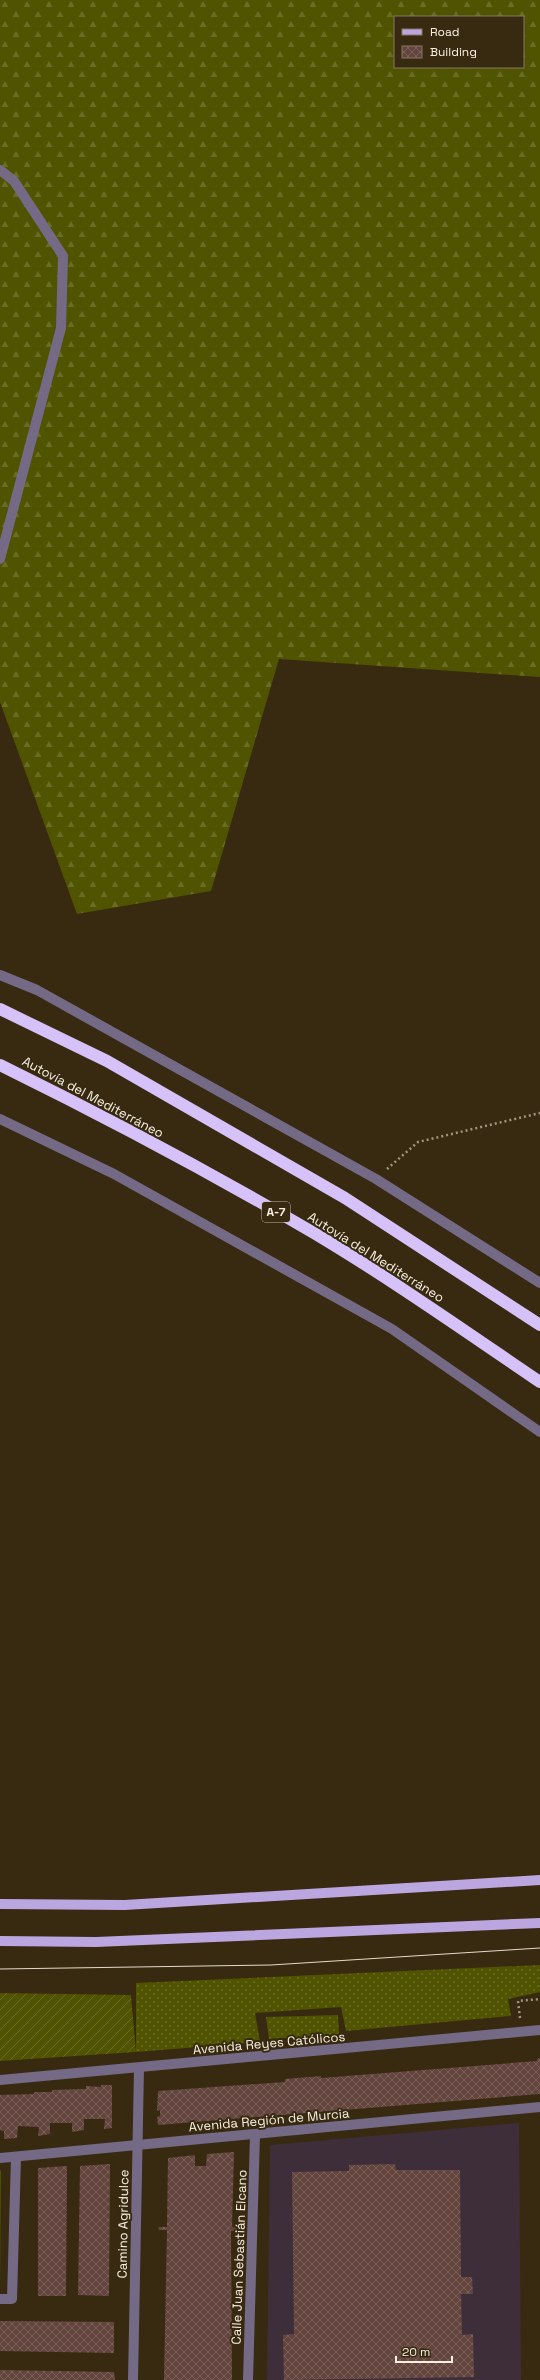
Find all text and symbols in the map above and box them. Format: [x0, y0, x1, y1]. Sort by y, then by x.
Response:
legend [394, 16, 524, 68]
text: Road [430, 24, 459, 40]
text: Building [430, 44, 477, 60]
street label: Autovía del Mediterráneo [19, 1052, 167, 1142]
road number: A-7 [262, 1202, 290, 1222]
street label: Autovía del Mediterráneo [305, 1208, 447, 1306]
street label: Avenida Reyes Católicos [192, 2028, 346, 2058]
street label: Avenida Región de Murcia [188, 2104, 351, 2135]
street label: Camino Agridulce [114, 2169, 132, 2279]
street label: Calle Juan Sebastián Elcano [227, 2169, 251, 2345]
scale bar [396, 2338, 452, 2364]
text: 20 m [402, 2344, 430, 2360]

